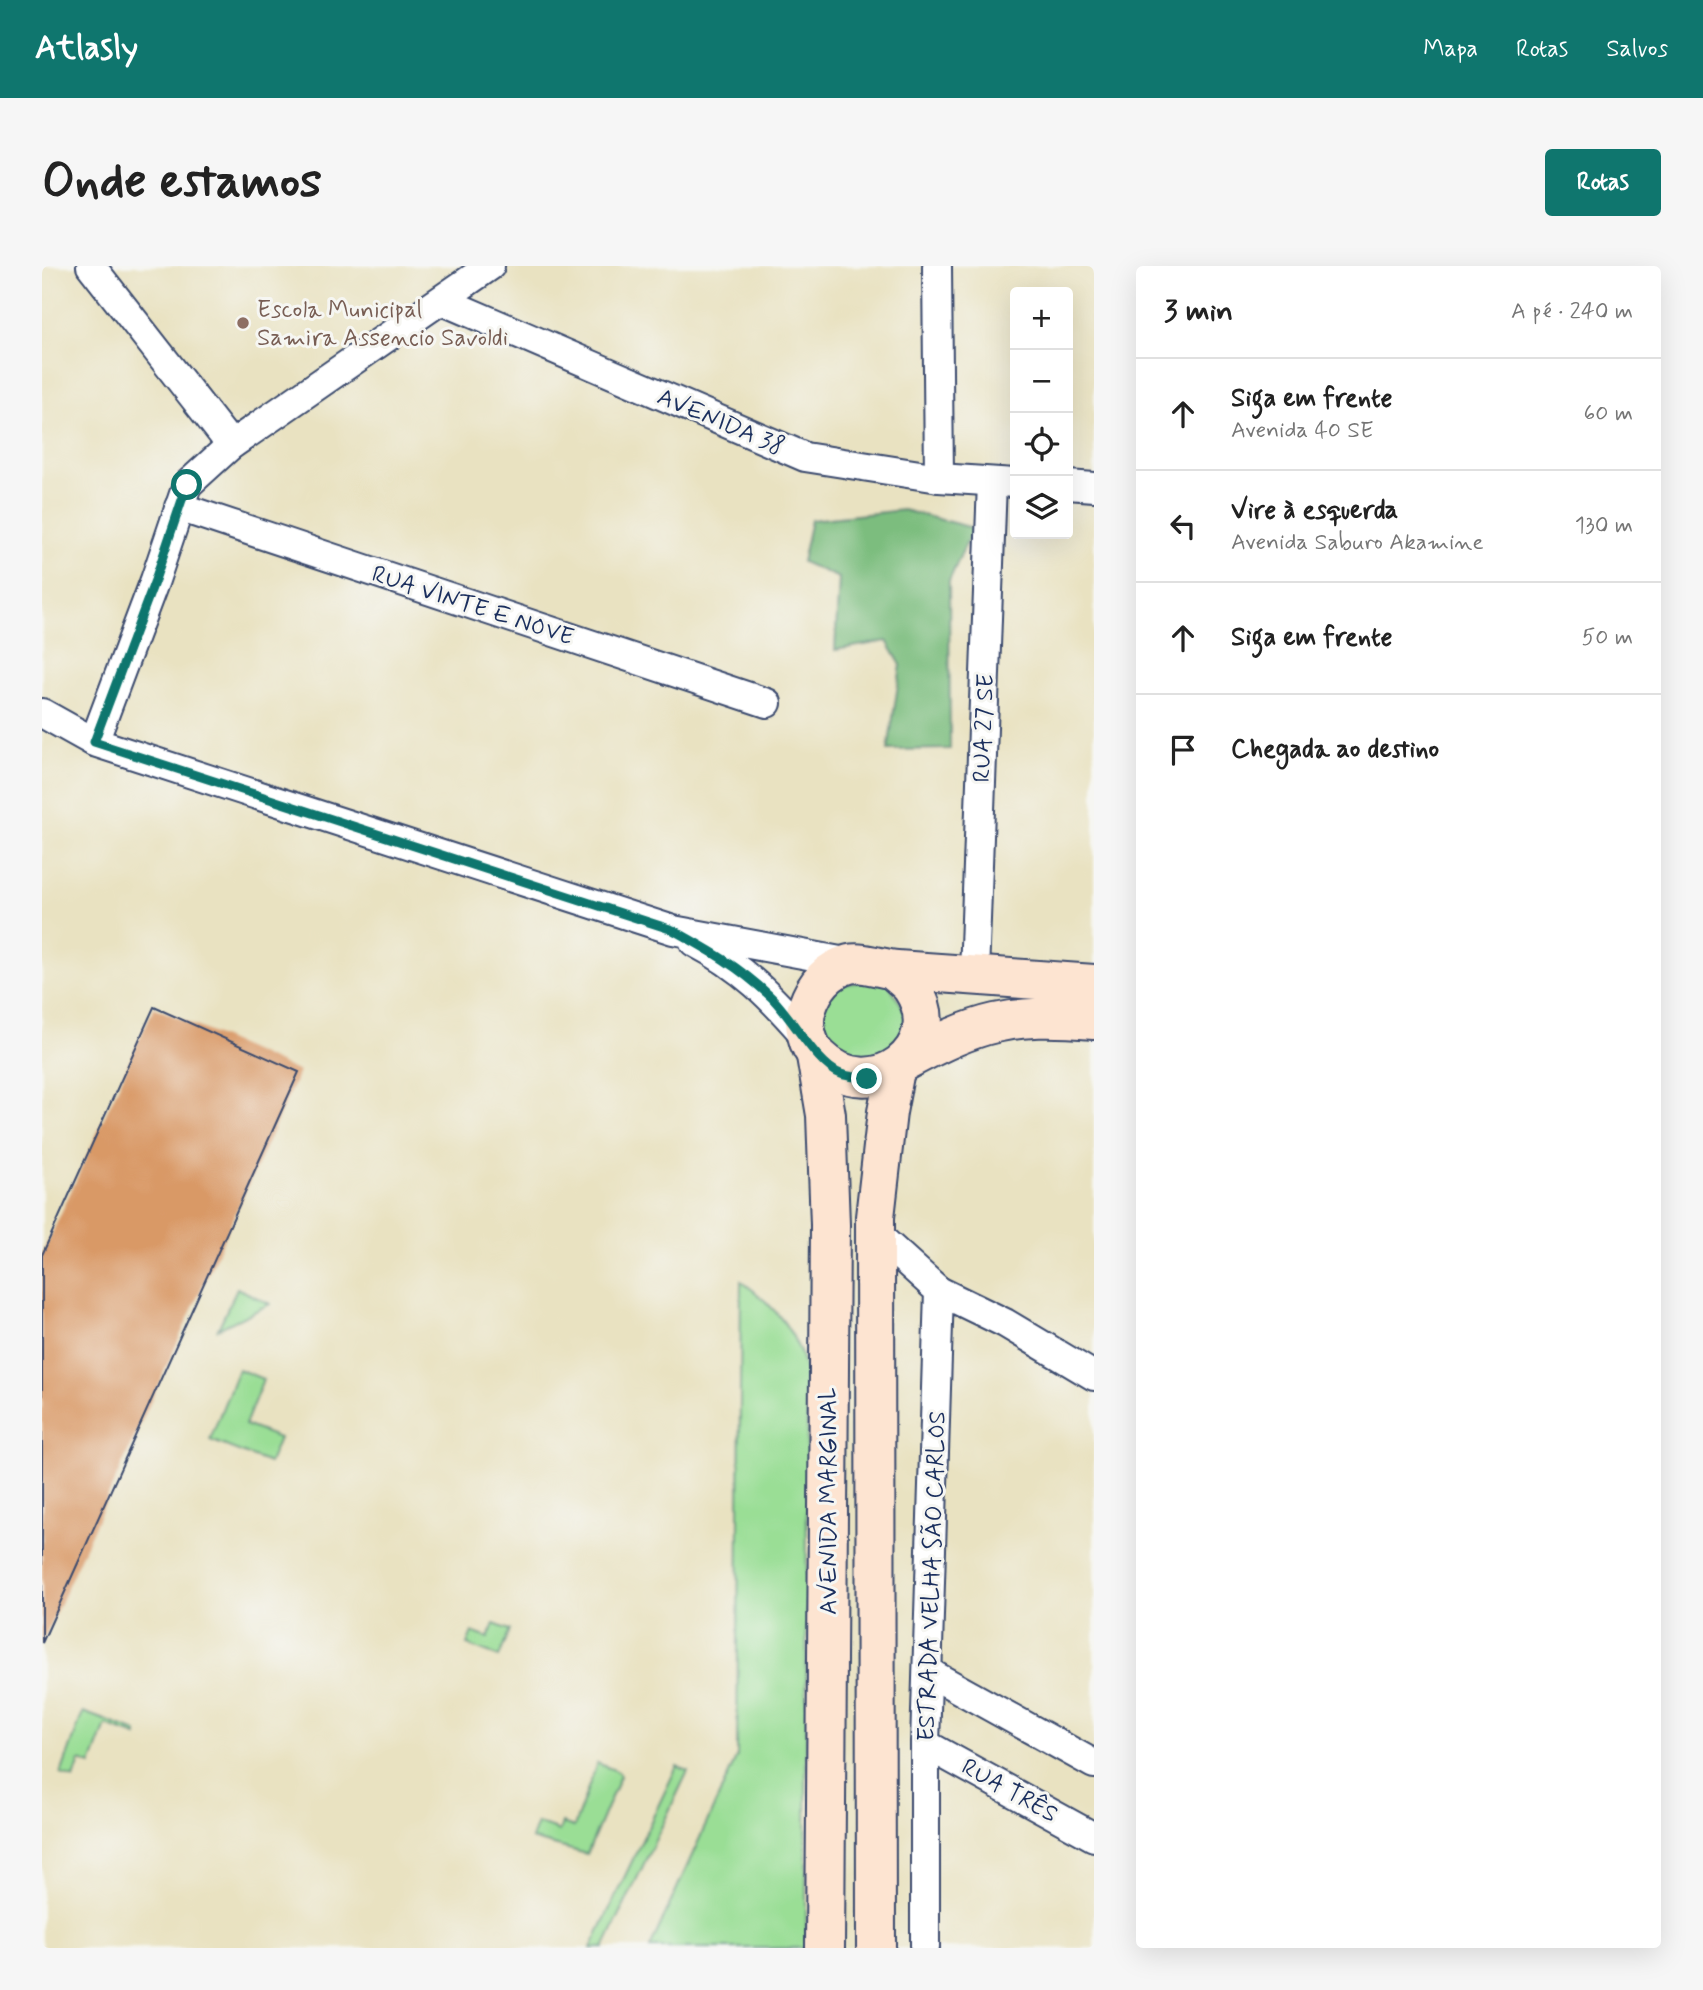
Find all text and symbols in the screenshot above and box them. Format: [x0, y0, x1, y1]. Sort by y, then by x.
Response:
text: Atlasly [35, 27, 138, 71]
text: Mapa [1423, 34, 1478, 65]
text: Rotas [1516, 34, 1568, 65]
text: Salvos [1606, 34, 1668, 65]
button: Rotas [1545, 149, 1661, 216]
text: Onde estamos [42, 150, 322, 215]
map controls [1010, 287, 1073, 539]
button: + [1010, 287, 1073, 350]
text: 3 min [1164, 292, 1233, 331]
place label: Escola Municipal Samira Assencio Savoldi [257, 295, 508, 354]
text: A pé · 240 m [1511, 297, 1633, 327]
marker: Escola Municipal Samira Assencio Savoldi [235, 315, 251, 331]
button: − [1010, 350, 1073, 413]
street label: AVENIDA 38 [652, 382, 789, 463]
text: Siga em frente [1231, 382, 1392, 416]
icon: ahead [1164, 395, 1202, 433]
text: 60 m [1584, 399, 1633, 429]
button: locate [1010, 413, 1073, 476]
text: Avenida 40 SE [1231, 416, 1373, 446]
route start [171, 469, 202, 500]
button: layers [1010, 476, 1073, 539]
text: Vire à esquerda [1231, 494, 1398, 528]
icon: left [1164, 507, 1202, 545]
text: 130 m [1575, 511, 1633, 541]
text: Avenida Saburo Akamine [1231, 528, 1484, 558]
street label: RUA VINTE E NOVE [368, 559, 577, 654]
icon: ahead [1164, 619, 1202, 657]
text: Siga em frente [1231, 621, 1392, 655]
text: 50 m [1582, 623, 1633, 653]
street label: RUA 27 SE [967, 673, 1002, 783]
icon: arrive [1164, 731, 1202, 769]
text: Chegada ao destino [1231, 733, 1439, 767]
route end [851, 1063, 882, 1094]
street label: AVENIDA MARGINAL [814, 1387, 845, 1615]
street label: ESTRADA VELHA SÃO CARLOS [911, 1410, 954, 1742]
street label: RUA TRÊS [956, 1752, 1063, 1830]

